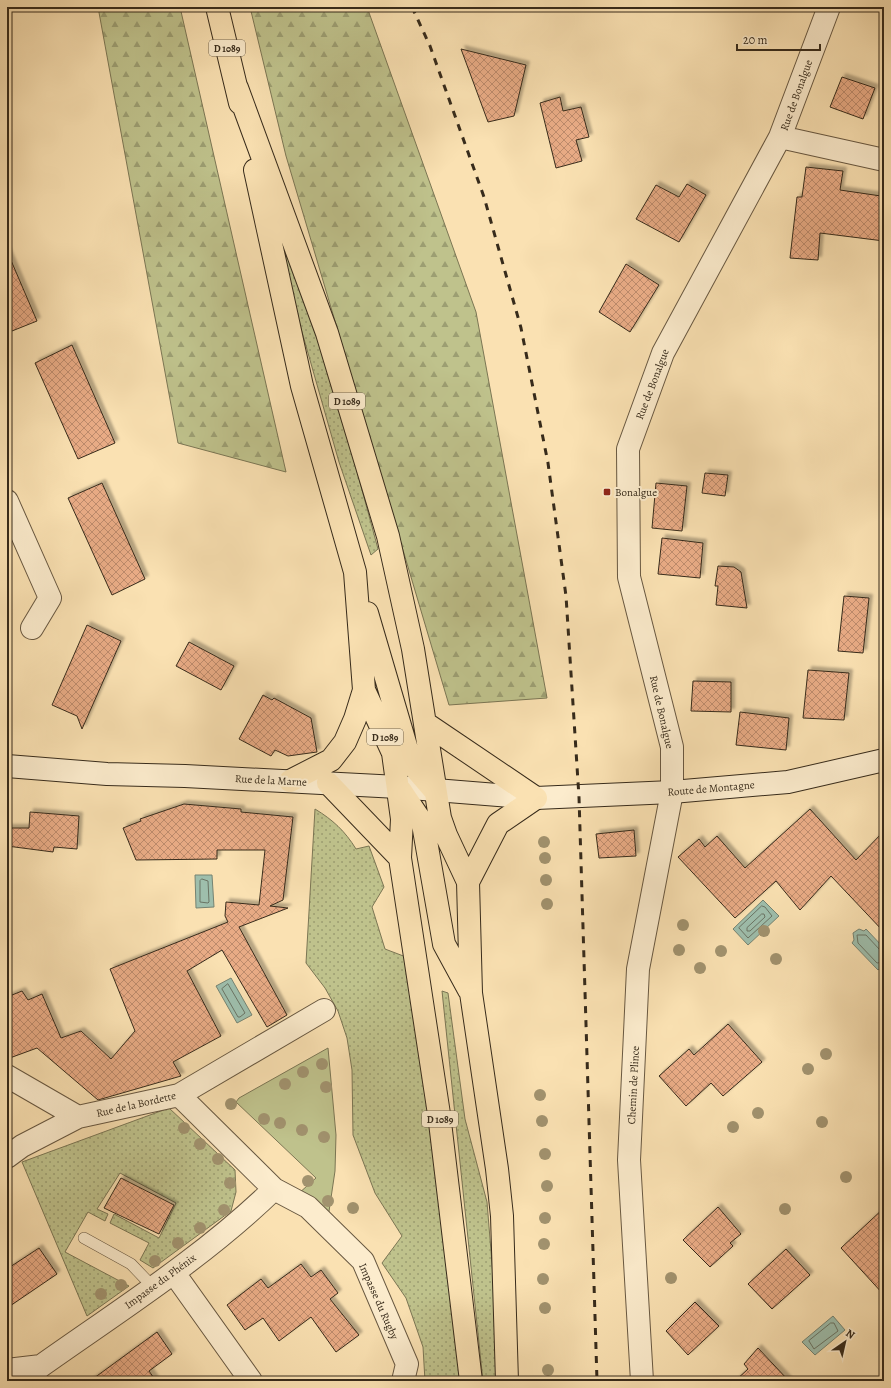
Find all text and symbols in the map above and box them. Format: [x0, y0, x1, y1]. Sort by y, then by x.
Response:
scale bar [737, 26, 820, 52]
text: 20 m [743, 32, 767, 48]
road number: D 1089 [209, 40, 245, 56]
street label: Rue de Bonalgue [777, 57, 816, 133]
street label: Rue de Bonalgue [632, 347, 673, 422]
road number: D 1089 [329, 393, 365, 409]
place label: Bonalgue [615, 485, 657, 500]
marker: Bonalgue [602, 487, 612, 497]
street label: Rue de Bonalgue [646, 674, 677, 750]
road number: D 1089 [367, 729, 403, 745]
street label: Rue de la Marne [235, 771, 307, 790]
street label: Route de Montagne [667, 777, 755, 800]
street label: Chemin de Plince [624, 1045, 643, 1125]
street label: Rue de la Bordette [95, 1088, 178, 1121]
road number: D 1089 [422, 1111, 458, 1127]
street label: Impasse du Phénix [121, 1250, 200, 1312]
street label: Impasse du Rugby [355, 1261, 402, 1342]
north arrow [825, 1322, 865, 1362]
text: N [843, 1326, 858, 1343]

